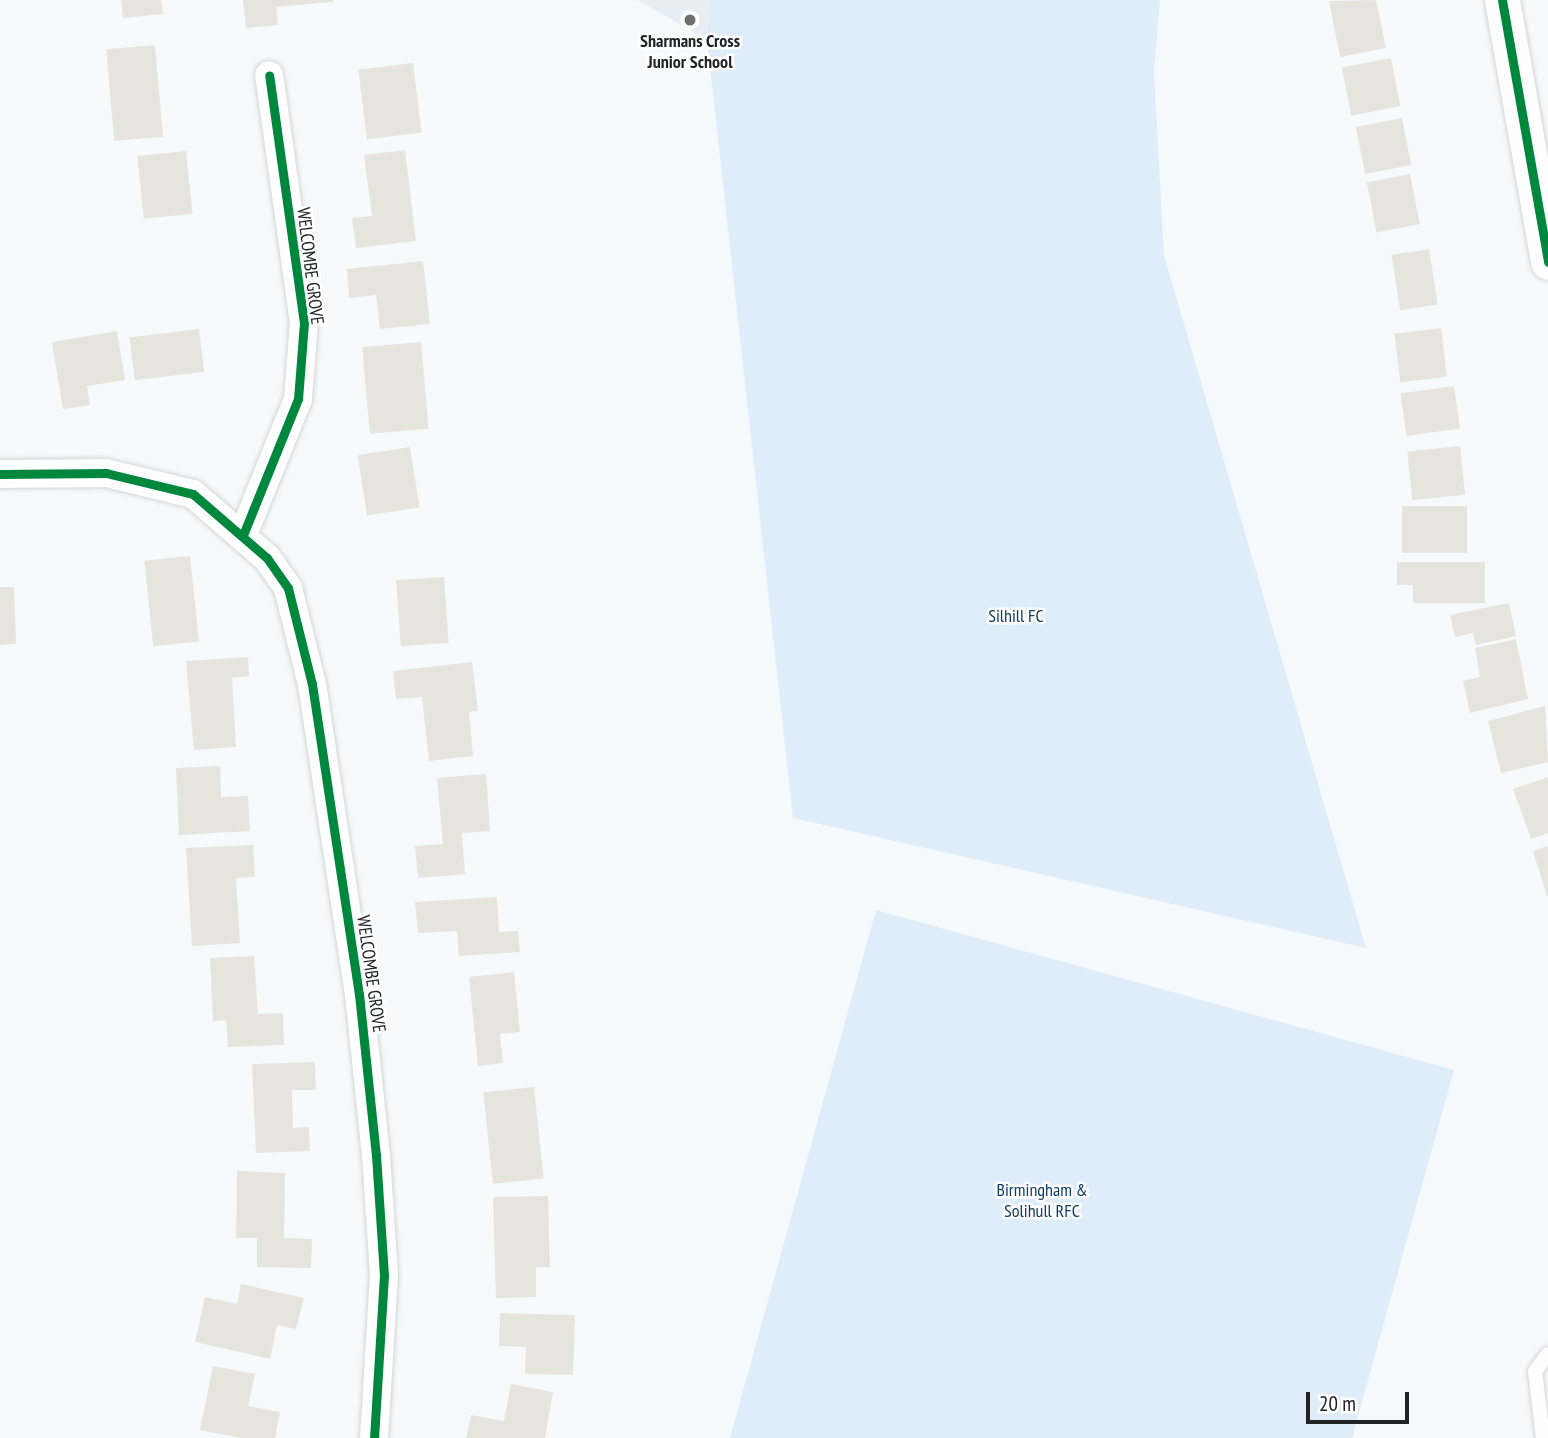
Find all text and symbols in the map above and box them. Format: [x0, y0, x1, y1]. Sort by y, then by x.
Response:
marker: Sharmans Cross Junior School [682, 12, 698, 28]
place label: Sharmans Cross Junior School [640, 31, 740, 74]
street label: WELCOMBE GROVE [292, 206, 328, 326]
park label: Silhill FC [988, 605, 1044, 627]
street label: WELCOMBE GROVE [352, 914, 390, 1034]
park label: Birmingham & Solihull RFC [996, 1180, 1088, 1222]
scale bar [1310, 1378, 1413, 1422]
text: 20 m [1319, 1390, 1356, 1417]

